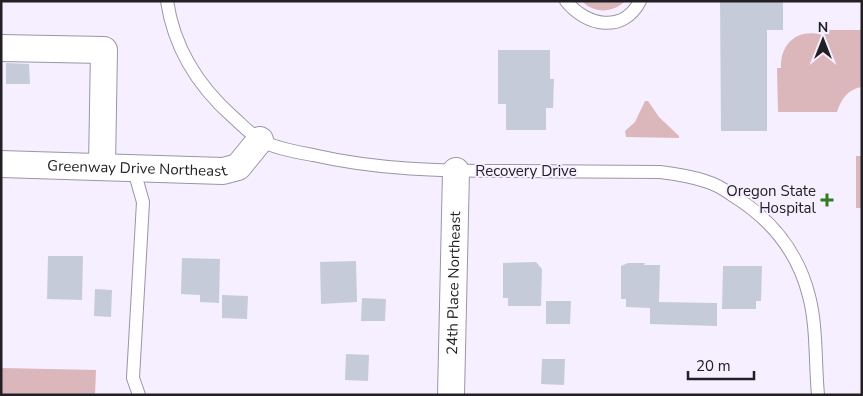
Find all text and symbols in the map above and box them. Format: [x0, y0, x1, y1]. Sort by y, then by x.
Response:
north arrow [798, 15, 848, 65]
text: N [818, 18, 828, 37]
street label: Greenway Drive Northeast [47, 155, 230, 181]
street label: Recovery Drive [475, 161, 577, 181]
place label: Oregon State Hospital [726, 181, 817, 218]
marker: Oregon State Hospital [820, 193, 834, 207]
street label: 24th Place Northeast [442, 210, 465, 355]
scale bar [688, 348, 754, 380]
text: 20 m [696, 356, 731, 376]

